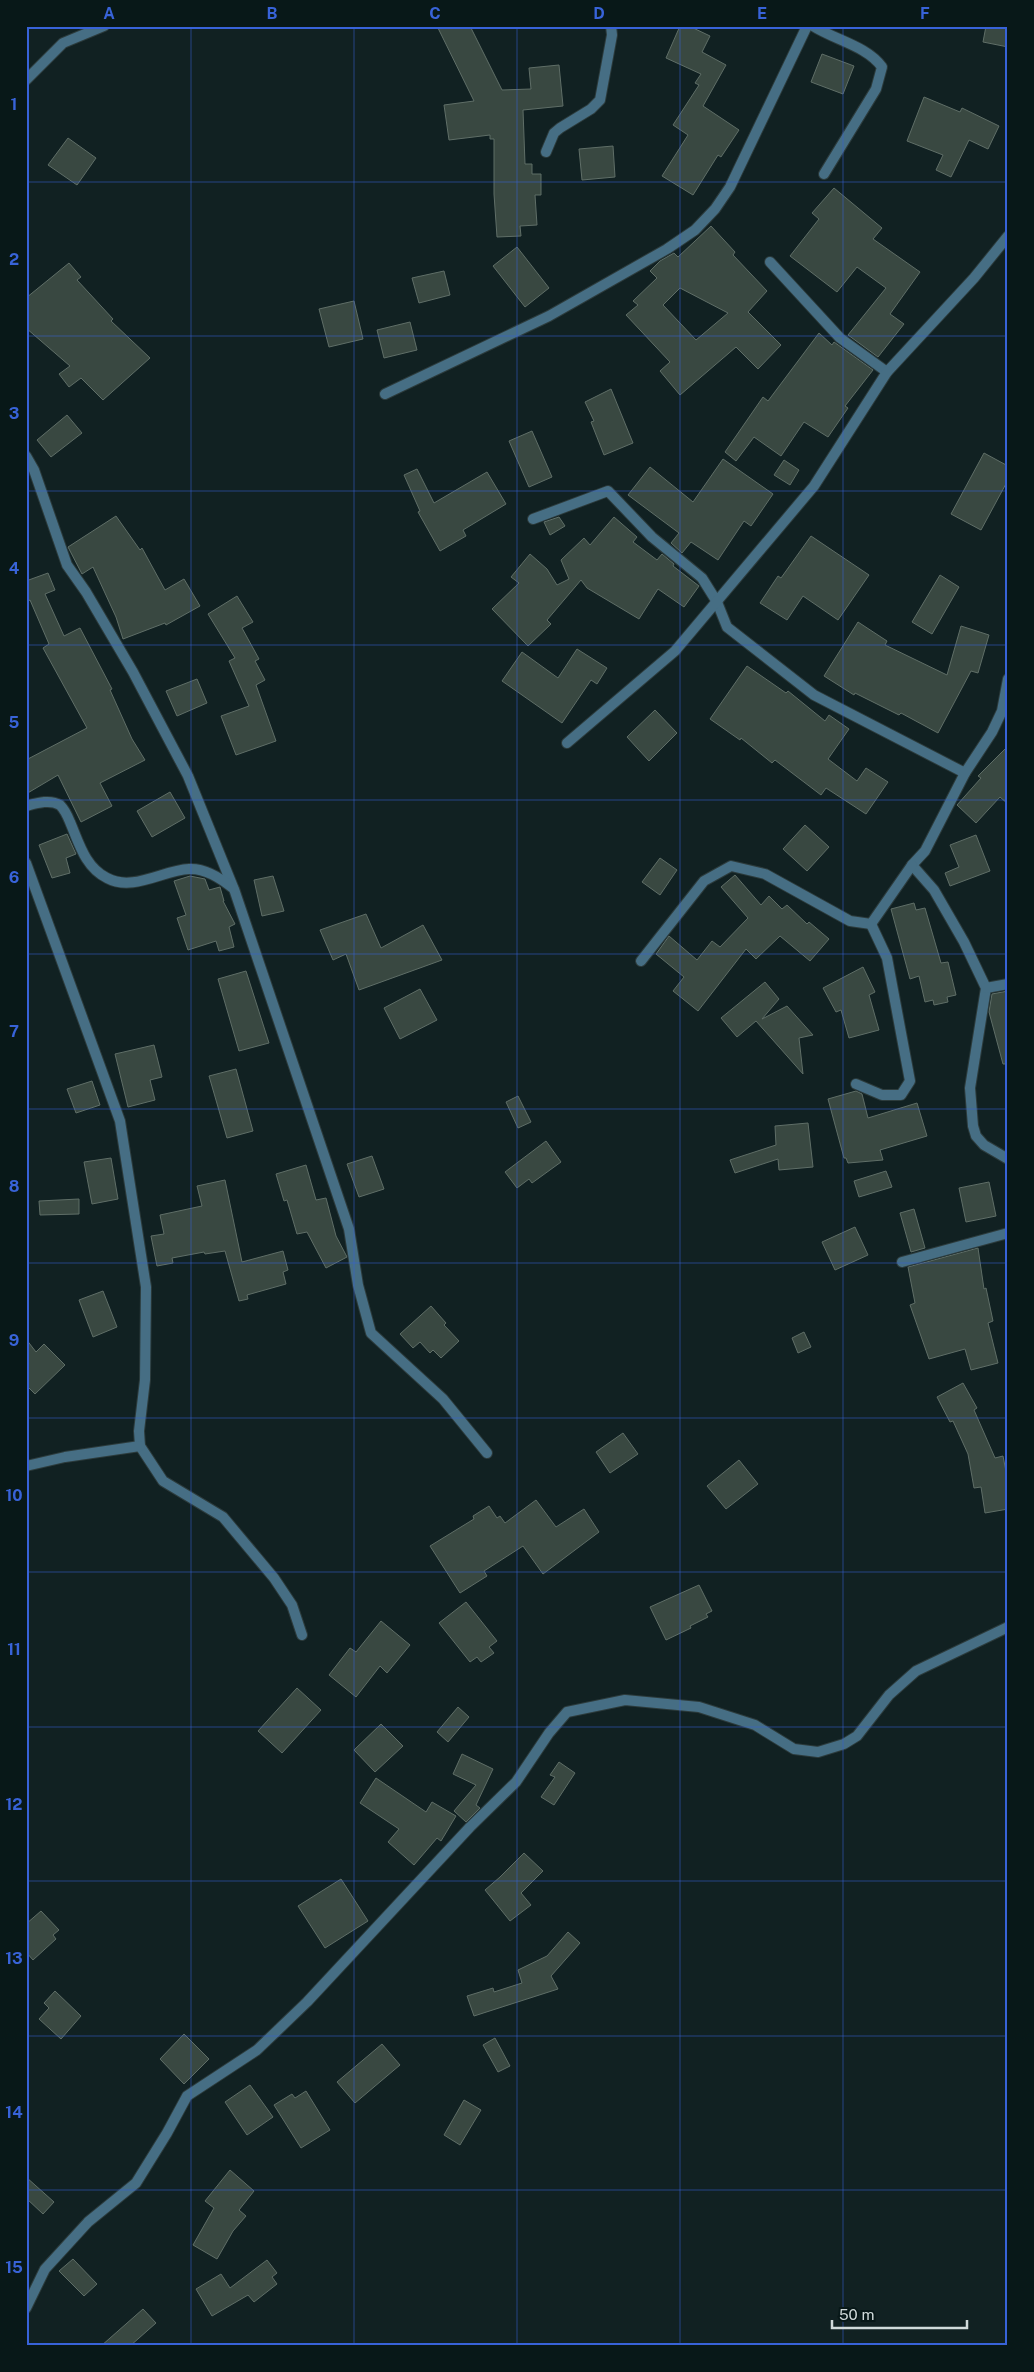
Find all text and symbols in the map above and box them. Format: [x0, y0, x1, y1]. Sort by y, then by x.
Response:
text: A [103, 4, 115, 23]
text: B [267, 4, 278, 23]
text: C [429, 4, 441, 23]
text: D [593, 4, 605, 23]
text: E [757, 4, 767, 23]
text: F [920, 4, 930, 23]
text: 1 [11, 95, 17, 114]
text: 2 [9, 250, 19, 269]
text: 3 [9, 404, 19, 423]
text: 4 [9, 559, 20, 578]
text: 5 [9, 713, 20, 732]
text: 6 [9, 868, 19, 887]
text: 7 [9, 1022, 19, 1041]
text: 8 [9, 1177, 20, 1196]
text: 9 [9, 1331, 19, 1350]
text: 10 [5, 1486, 23, 1505]
text: 11 [7, 1640, 21, 1659]
text: 12 [5, 1795, 23, 1814]
text: 13 [5, 1949, 23, 1968]
text: 14 [5, 2103, 23, 2122]
text: 15 [5, 2258, 23, 2277]
scale bar [832, 2297, 966, 2329]
text: 50 m [839, 2306, 874, 2323]

